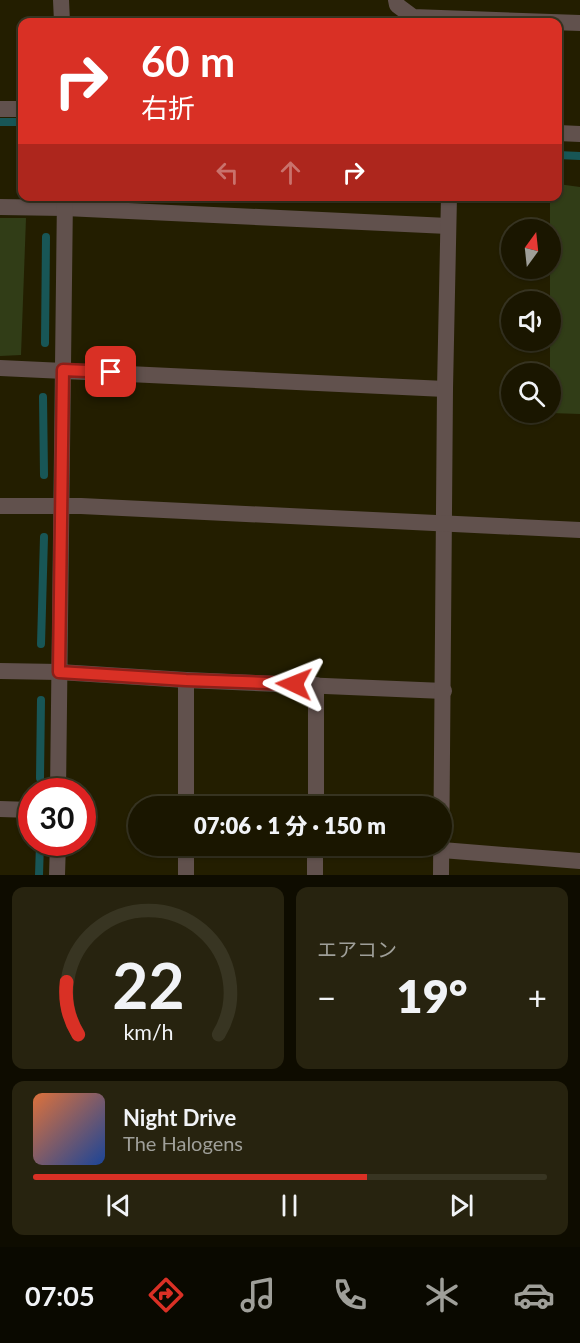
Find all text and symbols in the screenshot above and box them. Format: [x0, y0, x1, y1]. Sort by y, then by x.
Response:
text: 60 m [141, 36, 235, 86]
icon: right [42, 42, 120, 120]
text: 右折 [141, 91, 195, 124]
icon: left [211, 156, 244, 189]
icon: ahead [274, 156, 307, 189]
icon: right [337, 156, 370, 189]
north arrow [501, 219, 561, 279]
map controls [501, 219, 561, 423]
button: sound [501, 291, 561, 351]
pin [85, 346, 136, 397]
icon: arrive [94, 355, 127, 388]
button: search [501, 363, 561, 423]
position arrow [262, 652, 326, 716]
speed limit sign: 30 [18, 778, 96, 856]
text: 07:06 · 1 分 · 150 m [194, 812, 386, 839]
text: エアコン [317, 937, 397, 961]
text: 22 [112, 947, 184, 1022]
text: 19° [397, 969, 467, 1023]
text: − [317, 977, 336, 1017]
text: + [528, 977, 547, 1017]
text: km/h [123, 1019, 173, 1045]
text: Night Drive [123, 1104, 236, 1131]
text: The Halogens [123, 1131, 243, 1155]
icon: previous [102, 1189, 135, 1222]
icon: pause [273, 1189, 306, 1222]
icon: next [445, 1189, 478, 1222]
icon: directions [145, 1274, 187, 1316]
icon: music [237, 1274, 279, 1316]
icon: phone [329, 1274, 371, 1316]
icon: climate [421, 1274, 463, 1316]
icon: car [513, 1274, 555, 1316]
text: 07:05 [25, 1279, 95, 1312]

